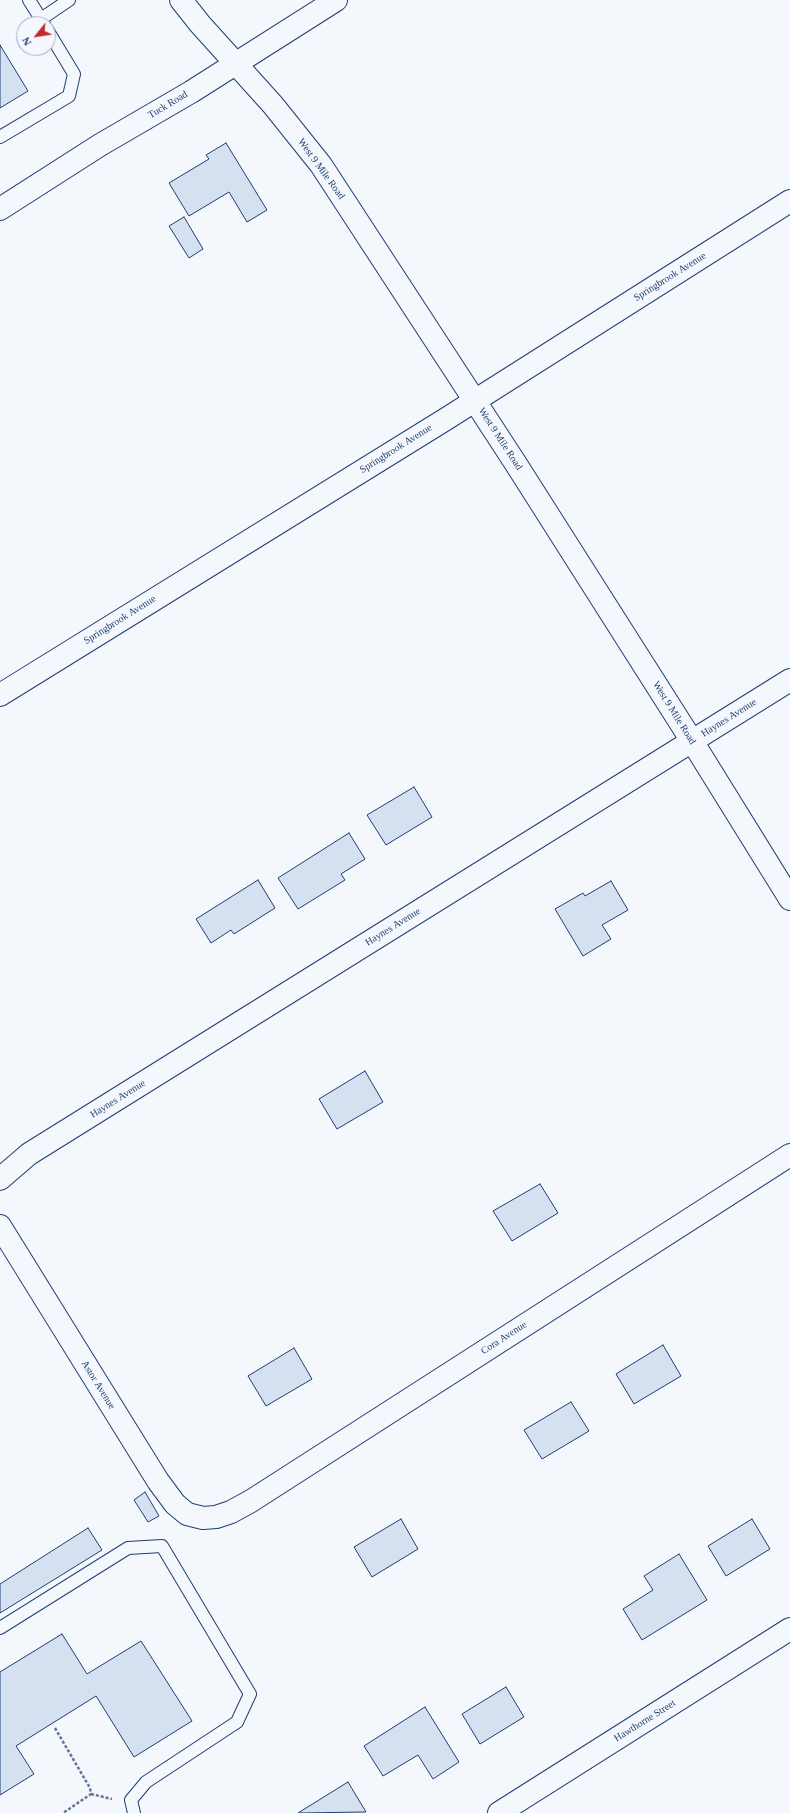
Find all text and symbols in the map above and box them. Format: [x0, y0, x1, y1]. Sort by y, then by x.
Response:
north arrow [16, 16, 56, 56]
text: N [19, 35, 34, 48]
street label: Tuck Road [146, 89, 190, 121]
street label: West 9 Mile Road [295, 136, 347, 202]
street label: Springbrook Avenue [632, 250, 708, 304]
street label: West 9 Mile Road [475, 405, 525, 473]
street label: Springbrook Avenue [358, 422, 434, 476]
street label: Springbrook Avenue [82, 593, 158, 647]
street label: West 9 Mile Road [650, 679, 698, 747]
street label: Haynes Avenue [699, 696, 759, 740]
street label: Haynes Avenue [363, 905, 423, 949]
street label: Haynes Avenue [88, 1077, 148, 1121]
street label: Cora Avenue [479, 1319, 529, 1357]
street label: Astor Avenue [78, 1358, 118, 1412]
street label: Hawthorne Street [612, 1697, 678, 1745]

